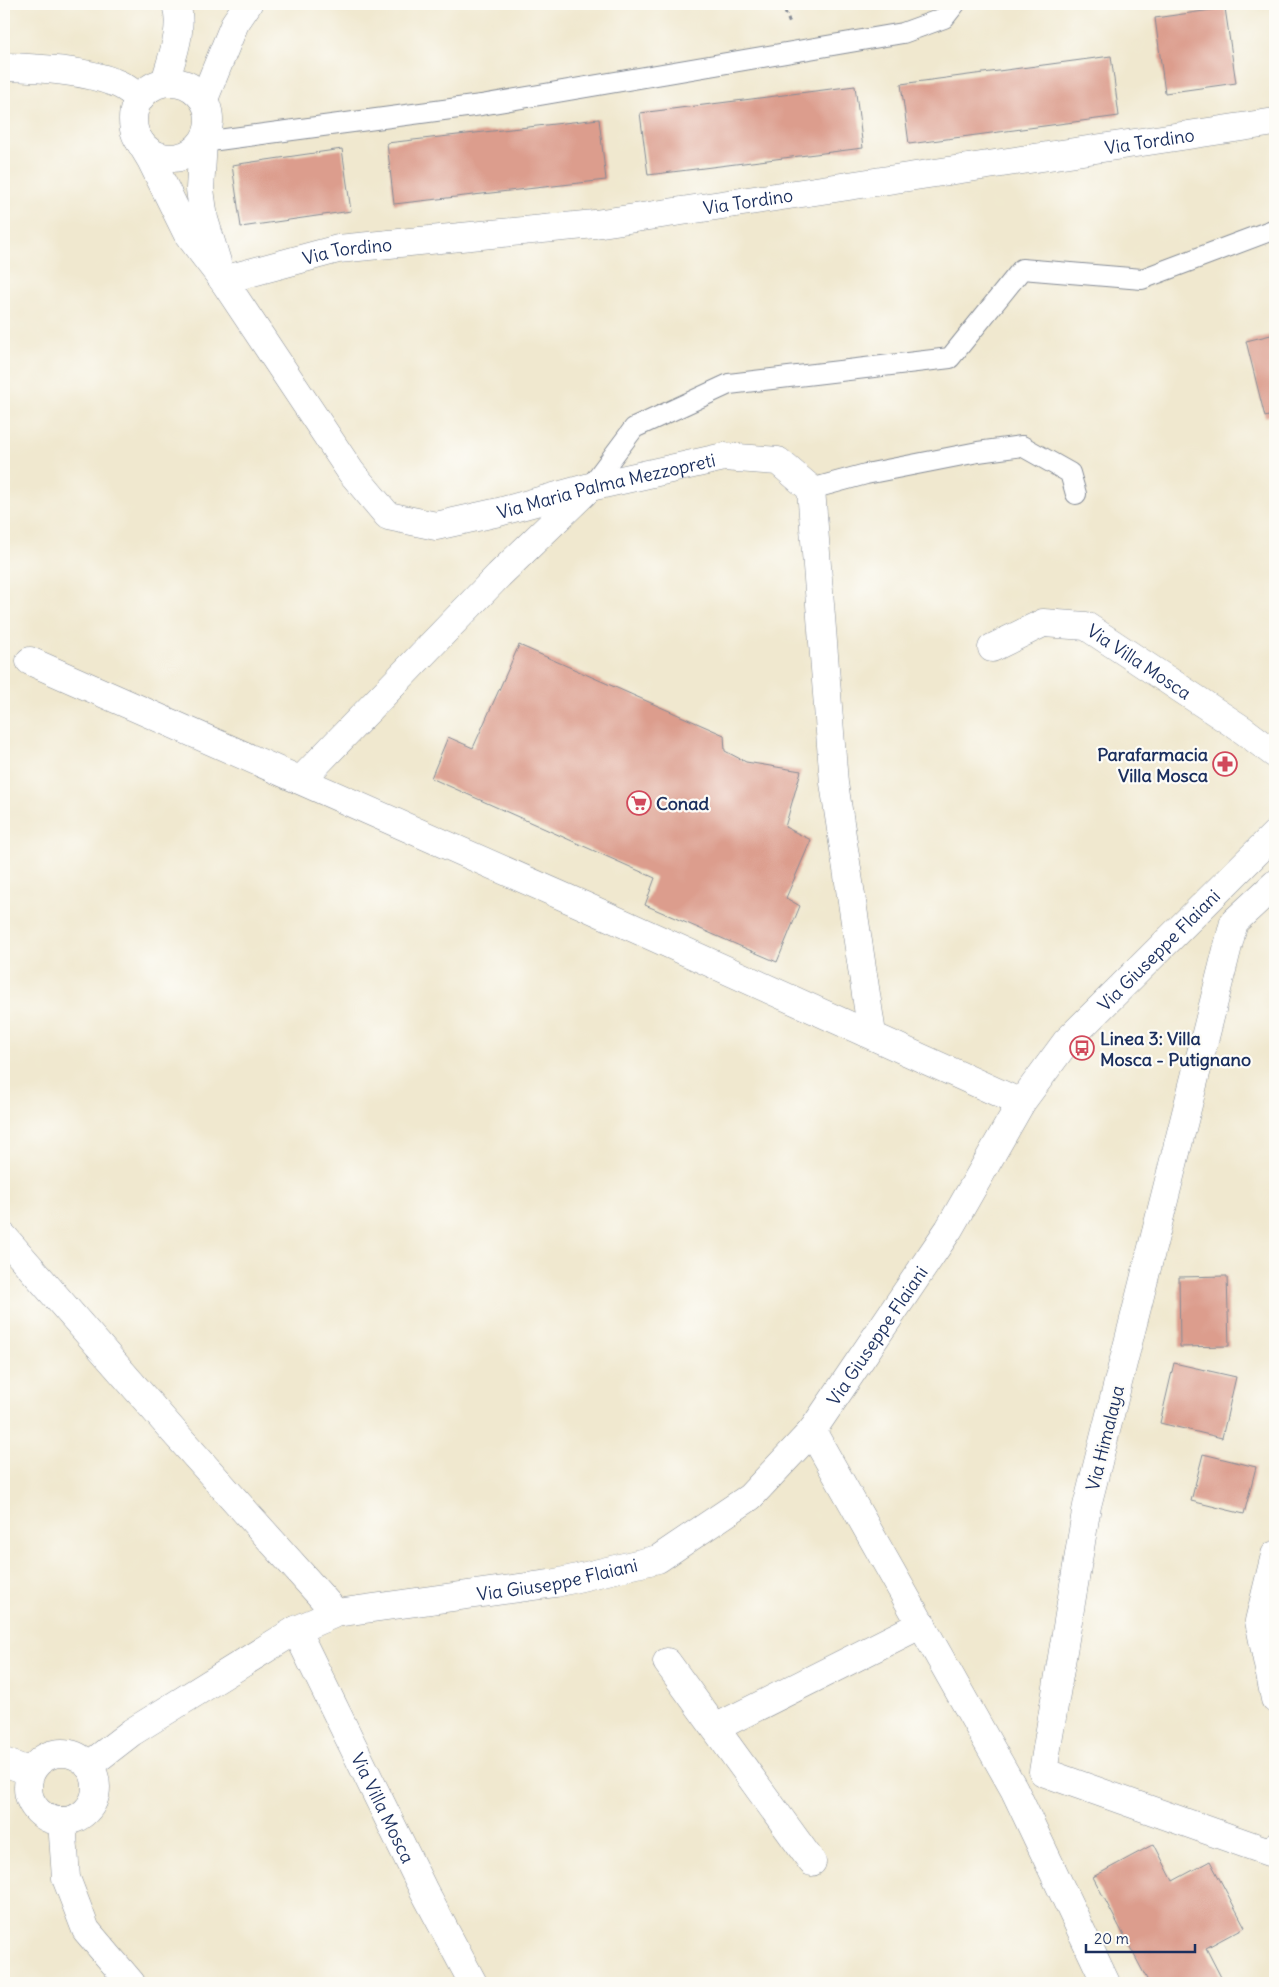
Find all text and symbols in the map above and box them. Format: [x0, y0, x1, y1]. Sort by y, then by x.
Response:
street label: Via Tordino [1103, 123, 1196, 159]
street label: Via Tordino [701, 183, 794, 219]
street label: Via Tordino [300, 232, 393, 270]
street label: Via Maria Palma Mezzopreti [494, 448, 717, 524]
street label: Via Villa Mosca [1083, 619, 1196, 704]
place label: Parafarmacia Villa Mosca [1097, 743, 1208, 787]
pharmacy icon: Parafarmacia Villa Mosca [1212, 751, 1238, 777]
supermarket icon: Conad [626, 790, 652, 816]
place label: Conad [656, 792, 709, 815]
street label: Via Giuseppe Flaiani [1093, 884, 1224, 1016]
place label: Linea 3: Villa Mosca - Putignano [1100, 1027, 1251, 1071]
bus stop icon: Linea 3: Villa Mosca - Putignano [1069, 1035, 1095, 1061]
street label: Via Giuseppe Flaiani [821, 1261, 932, 1409]
street label: Via Himalaya [1081, 1383, 1129, 1493]
street label: Via Giuseppe Flaiani [475, 1553, 640, 1605]
street label: Via Villa Mosca [346, 1749, 420, 1867]
scale bar [1086, 1922, 1195, 1954]
text: 20 m [1094, 1929, 1129, 1948]

